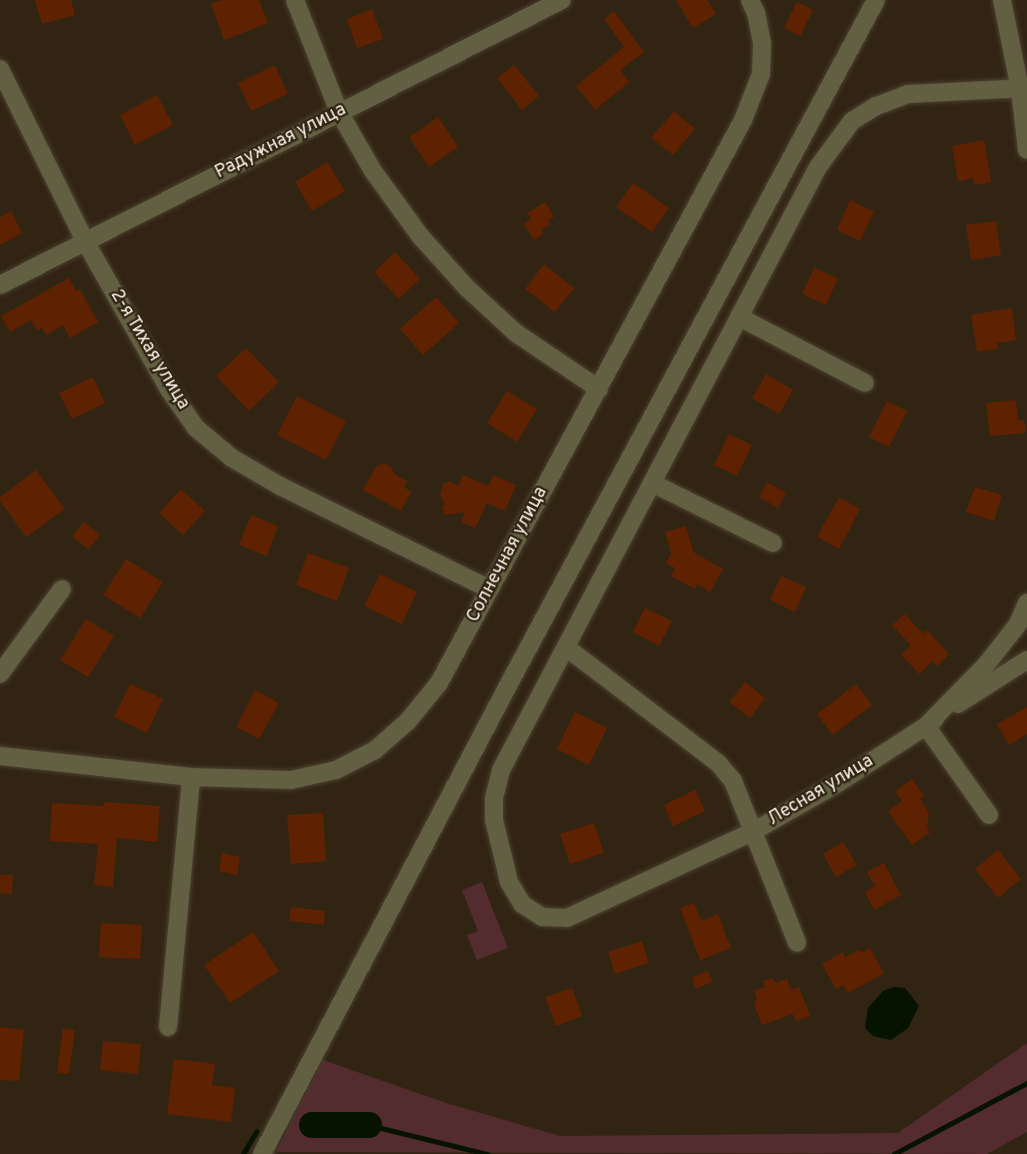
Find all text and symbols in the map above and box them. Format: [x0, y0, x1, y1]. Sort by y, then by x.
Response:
street label: Радужная улица [212, 100, 350, 184]
street label: 2-я Тихая улица [105, 286, 193, 414]
street label: Солнечная улица [463, 484, 553, 626]
street label: Лесная улица [764, 751, 878, 831]

